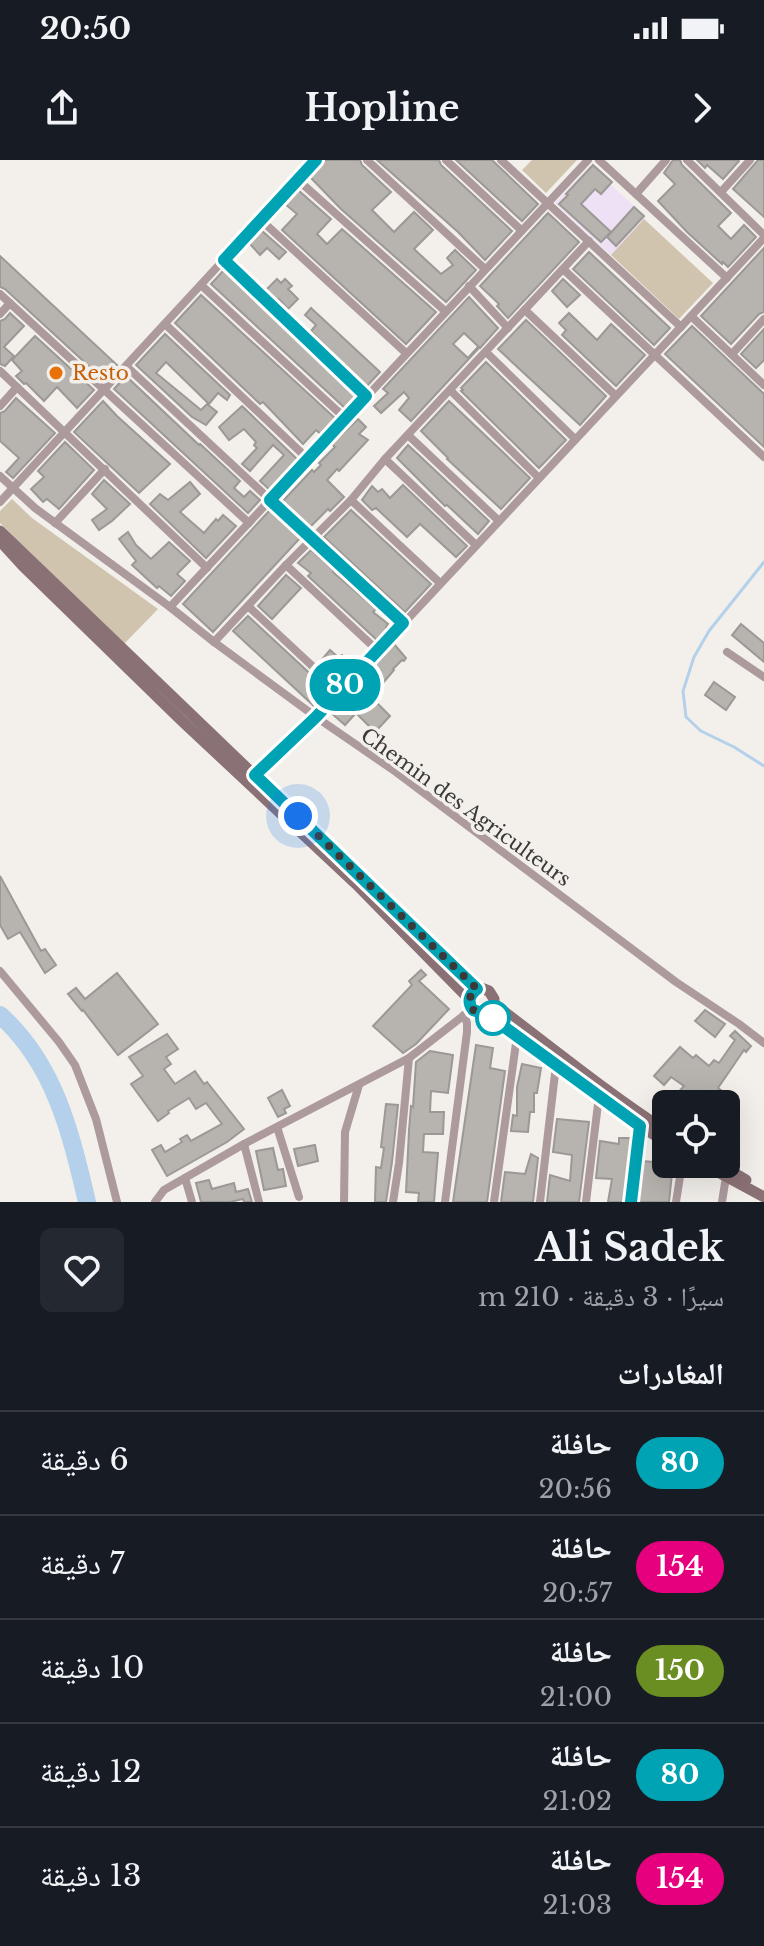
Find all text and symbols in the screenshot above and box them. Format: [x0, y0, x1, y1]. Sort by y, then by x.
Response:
text: 20:50 [40, 10, 131, 47]
icon: share [40, 86, 84, 130]
text: Hopline [304, 86, 460, 131]
icon: forward [680, 86, 724, 130]
place label: Resto [72, 361, 129, 385]
marker: Resto [47, 364, 65, 382]
line badge: 80 [309, 659, 381, 711]
text: 80 [326, 667, 364, 702]
street label: Chemin des Agriculteurs [356, 723, 576, 891]
your location [278, 796, 318, 836]
unlabelled marker [476, 1001, 510, 1035]
map controls [652, 1090, 740, 1178]
button: locate [652, 1090, 740, 1178]
text: Ali Sadek [535, 1224, 724, 1271]
button: heart [40, 1228, 124, 1312]
text: سيرًا · 3 دقيقة · 210 m [478, 1281, 724, 1313]
text: المغادرات [617, 1355, 724, 1392]
text: حافلة [550, 1425, 612, 1462]
text: 6 دقيقة [40, 1441, 129, 1478]
text: 80 [661, 1445, 699, 1480]
text: 20:56 [539, 1473, 612, 1505]
text: حافلة [550, 1529, 612, 1566]
text: 7 دقيقة [40, 1545, 125, 1582]
text: 154 [656, 1549, 704, 1584]
text: 20:57 [542, 1577, 612, 1609]
text: حافلة [550, 1633, 612, 1670]
text: 10 دقيقة [40, 1649, 144, 1686]
text: 150 [655, 1653, 705, 1688]
text: 21:00 [540, 1681, 612, 1713]
text: حافلة [550, 1737, 612, 1774]
text: 12 دقيقة [40, 1753, 141, 1790]
text: 80 [661, 1757, 699, 1792]
text: 21:02 [542, 1785, 612, 1817]
text: حافلة [550, 1841, 612, 1878]
text: 13 دقيقة [40, 1857, 141, 1894]
text: 154 [656, 1861, 704, 1896]
text: 21:03 [542, 1889, 612, 1921]

